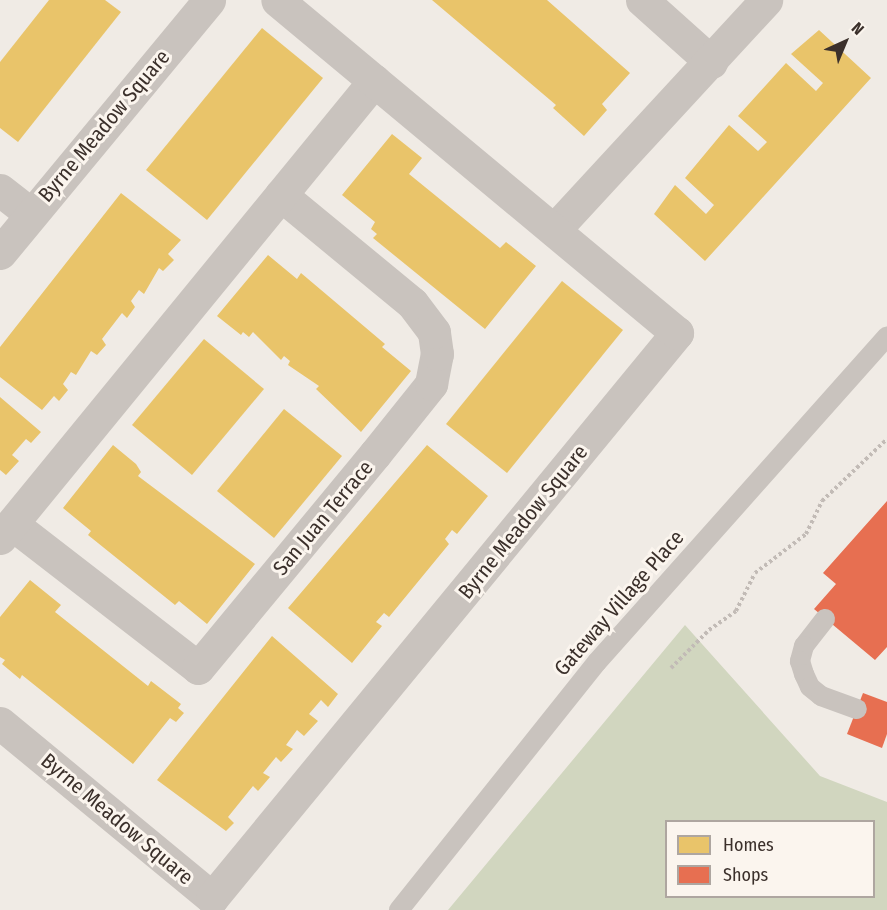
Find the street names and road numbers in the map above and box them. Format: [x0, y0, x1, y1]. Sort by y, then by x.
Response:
street label: Byrne Meadow Square [33, 45, 175, 207]
street label: Byrne Meadow Square [453, 440, 593, 604]
street label: San Juan Terrace [268, 456, 378, 580]
street label: Gateway Village Place [549, 525, 689, 681]
street label: Byrne Meadow Square [36, 748, 198, 890]

